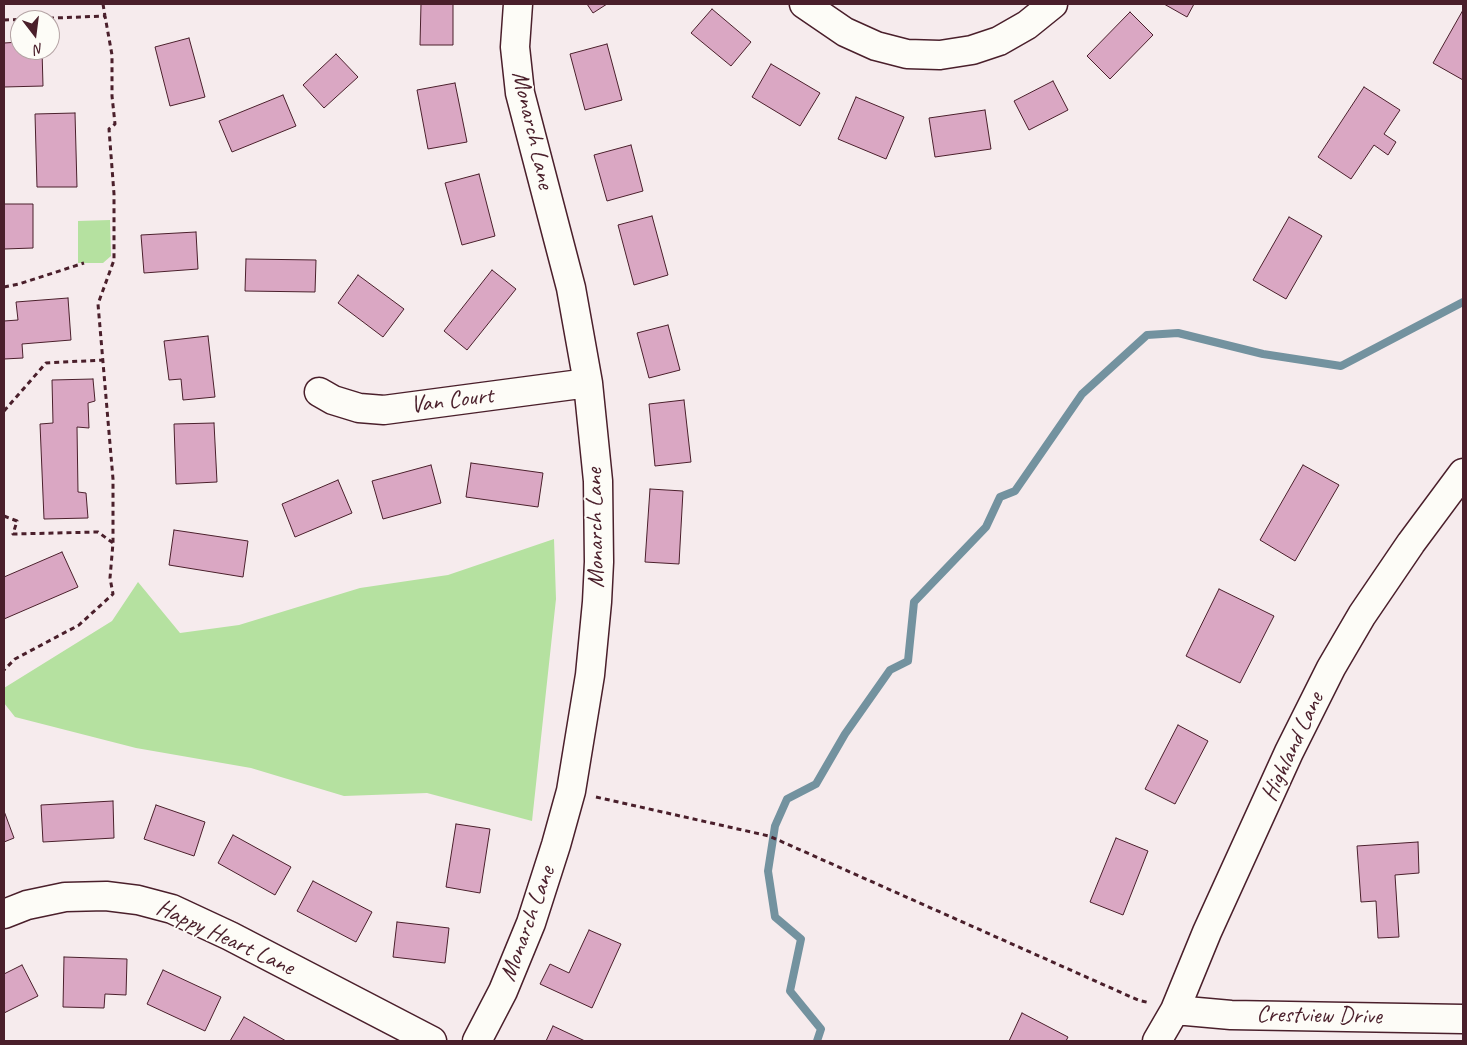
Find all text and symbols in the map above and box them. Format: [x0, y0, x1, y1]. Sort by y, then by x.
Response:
north arrow [10, 10, 60, 60]
text: N [32, 40, 45, 58]
street label: Monarch Lane [504, 68, 560, 192]
street label: Van Court [409, 382, 495, 420]
street label: Monarch Lane [581, 468, 611, 588]
street label: Highland Lane [1255, 688, 1331, 806]
street label: Monarch Lane [494, 863, 562, 985]
street label: Happy Heart Lane [151, 894, 299, 982]
street label: Crestview Drive [1256, 1001, 1382, 1031]

